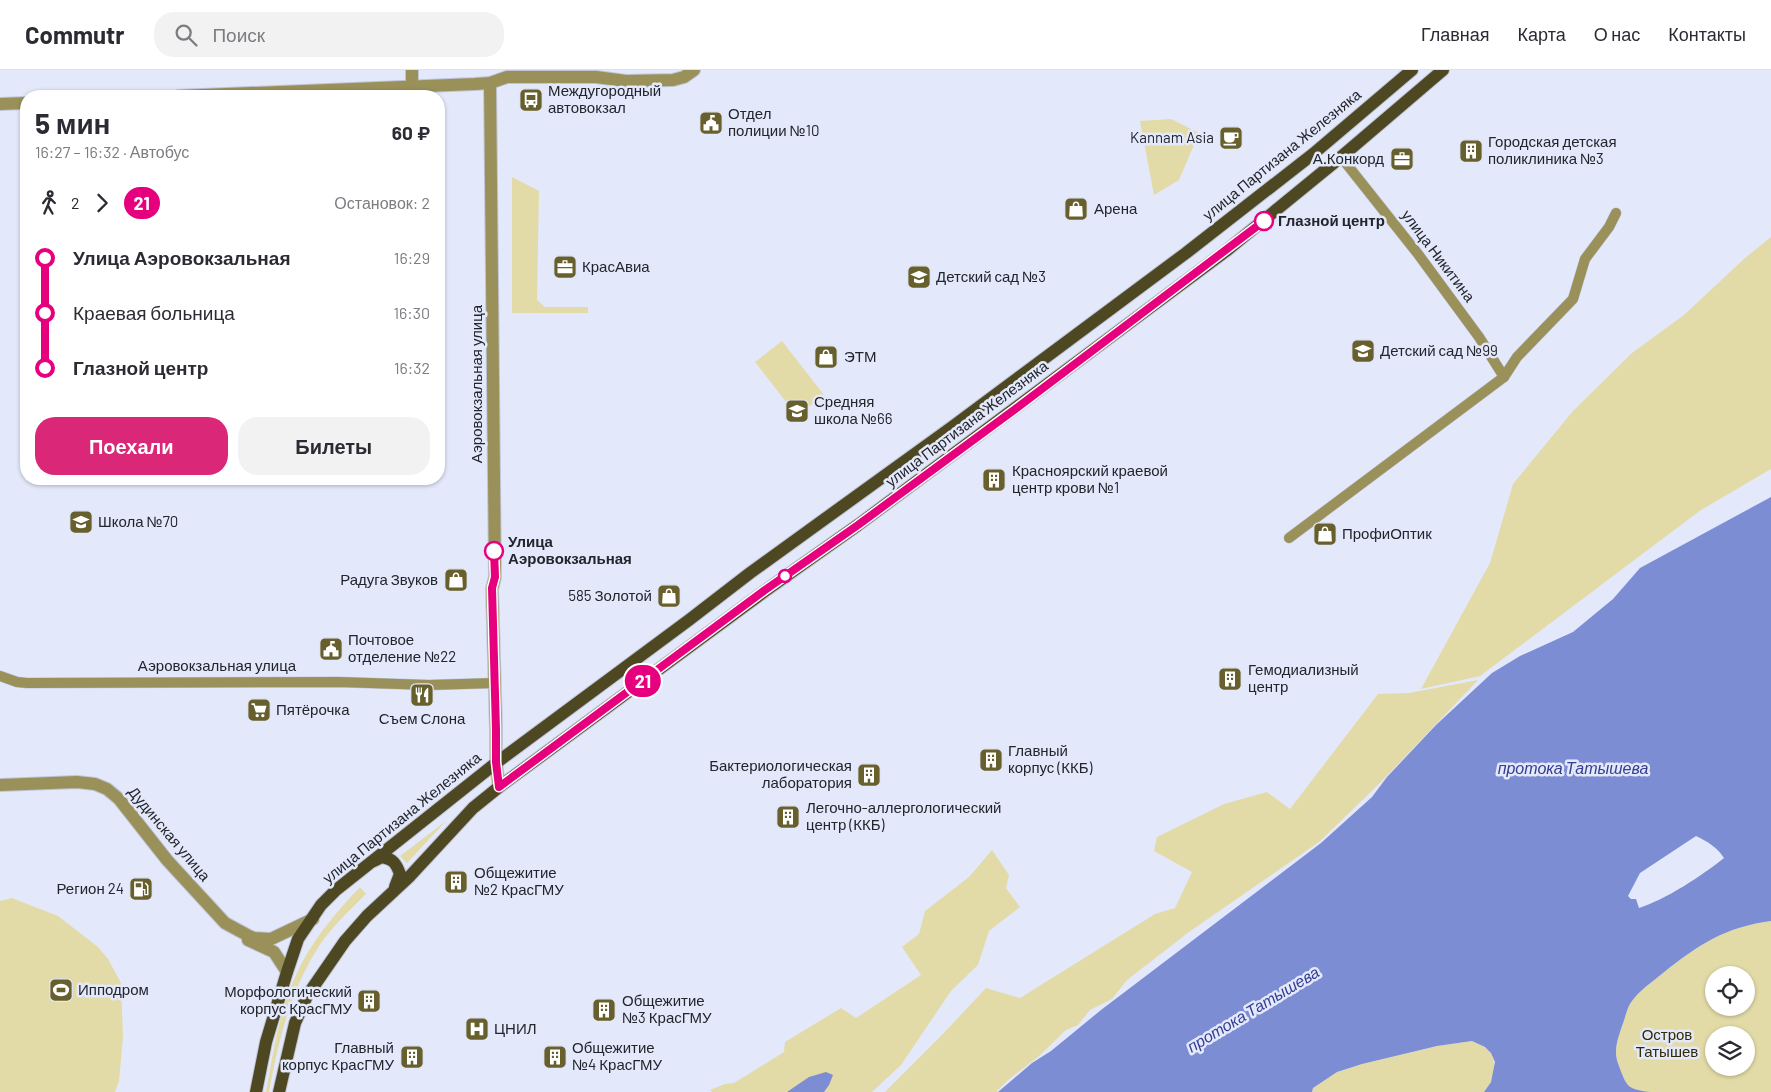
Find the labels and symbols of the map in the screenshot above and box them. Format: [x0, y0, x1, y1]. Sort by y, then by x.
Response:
place label: Междугородный автовокзал [548, 81, 661, 116]
street label: улица Партизана Железняка [1199, 84, 1365, 224]
bus stop icon: Междугородный автовокзал [518, 87, 544, 113]
place label: Отдел полиции №10 [728, 104, 819, 139]
public building icon: Отдел полиции №10 [698, 110, 724, 136]
cafe icon: Kannam Asia [1218, 125, 1244, 151]
place label: Kannam Asia [1130, 128, 1214, 146]
place label: Городская детская поликлиника №3 [1488, 132, 1617, 167]
building icon: Городская детская поликлиника №3 [1458, 138, 1484, 164]
office icon: А.Конкорд [1389, 146, 1415, 172]
place label: А.Конкорд [1313, 149, 1384, 167]
shop icon: Арена [1063, 196, 1089, 222]
place label: Арена [1094, 199, 1138, 217]
street label: улица Никитина [1398, 206, 1480, 305]
marker: Глазной центр [1254, 211, 1274, 231]
place label: Глазной центр [1278, 211, 1385, 229]
office icon: КрасАвиа [552, 254, 578, 280]
place label: КрасАвиа [582, 257, 650, 275]
school or university icon: Детский сад №3 [906, 264, 932, 290]
place label: Детский сад №3 [936, 267, 1046, 285]
street label: Аэровокзальная улица [467, 304, 485, 463]
school or university icon: Детский сад №99 [1350, 338, 1376, 364]
place label: Детский сад №99 [1380, 341, 1498, 359]
shop icon: ЭТМ [813, 344, 839, 370]
place label: ЭТМ [844, 347, 876, 365]
street label: улица Партизана Железняка [882, 356, 1052, 490]
place label: Средняя школа №66 [814, 392, 892, 427]
school or university icon: Средняя школа №66 [784, 398, 810, 424]
place label: Красноярский краевой центр крови №1 [1012, 461, 1168, 496]
building icon: Красноярский краевой центр крови №1 [981, 467, 1007, 493]
school or university icon: Школа №70 [68, 509, 94, 535]
place label: Школа №70 [98, 512, 178, 530]
shop icon: ПрофиОптик [1312, 521, 1338, 547]
place label: ПрофиОптик [1342, 524, 1432, 542]
place label: Улица Аэровокзальная [508, 532, 632, 567]
marker: Улица Аэровокзальная [484, 541, 504, 561]
shop icon: Радуга Звуков [443, 567, 469, 593]
unlabelled marker [778, 569, 792, 583]
place label: Радуга Звуков [340, 570, 438, 588]
shop icon: 585 Золотой [656, 583, 682, 609]
place label: 585 Золотой [568, 586, 652, 604]
place label: Почтовое отделение №22 [348, 630, 456, 665]
public building icon: Почтовое отделение №22 [318, 636, 344, 662]
street label: Аэровокзальная улица [138, 656, 297, 674]
place label: Гемодиализный центр [1248, 660, 1359, 695]
line badge: 21 [620, 665, 666, 697]
building icon: Гемодиализный центр [1217, 666, 1243, 692]
restaurant icon: Съем Слона [409, 682, 435, 708]
supermarket icon: Пятёрочка [246, 697, 272, 723]
place label: Пятёрочка [276, 700, 350, 718]
place label: Съем Слона [379, 709, 466, 727]
place label: Главный корпус (ККБ) [1008, 741, 1093, 776]
street label: улица Партизана Железняка [319, 747, 485, 887]
building icon: Главный корпус (ККБ) [978, 747, 1004, 773]
place label: Бактериологическая лаборатория [709, 756, 852, 791]
water label: протока Татышева [1498, 758, 1648, 777]
building icon: Бактериологическая лаборатория [856, 762, 882, 788]
street label: Дудинская улица [125, 782, 215, 885]
place label: Легочно-аллергологический центр (ККБ) [806, 798, 1001, 833]
building icon: Легочно-аллергологический центр (ККБ) [775, 804, 801, 830]
place label: Общежитие №2 КрасГМУ [474, 863, 564, 898]
building icon: Общежитие №2 КрасГМУ [443, 869, 469, 895]
fuel station icon: Регион 24 [128, 876, 154, 902]
place label: Регион 24 [57, 879, 124, 897]
water label: протока Татышева [1183, 962, 1322, 1056]
sports icon: Ипподром [48, 977, 74, 1003]
place label: Ипподром [78, 980, 149, 998]
place label: Морфологический корпус КрасГМУ [224, 982, 352, 1017]
building icon: Морфологический корпус КрасГМУ [356, 988, 382, 1014]
place label: Общежитие №3 КрасГМУ [622, 991, 712, 1026]
building icon: Общежитие №3 КрасГМУ [591, 997, 617, 1023]
hospital icon: ЦНИЛ [464, 1016, 490, 1042]
place label: ЦНИЛ [494, 1019, 537, 1037]
park label: Остров Татышев [1636, 1025, 1698, 1060]
place label: Главный корпус КрасГМУ [282, 1038, 394, 1073]
place label: Общежитие №4 КрасГМУ [572, 1038, 663, 1073]
building icon: Главный корпус КрасГМУ [399, 1044, 425, 1070]
building icon: Общежитие №4 КрасГМУ [542, 1044, 568, 1070]

